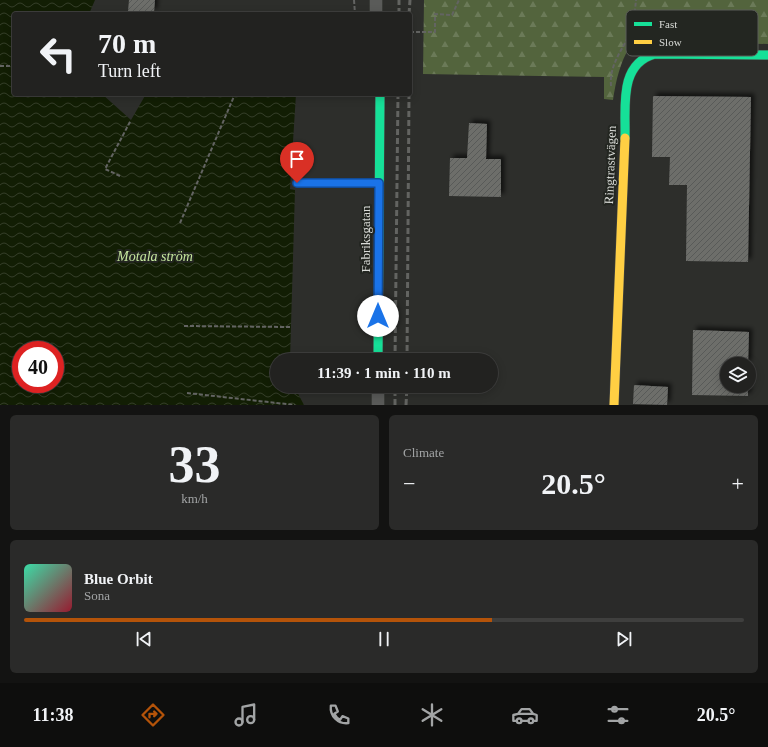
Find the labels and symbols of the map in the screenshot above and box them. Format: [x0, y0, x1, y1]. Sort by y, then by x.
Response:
legend [626, 10, 758, 56]
text: Fast [659, 18, 677, 30]
text: Slow [659, 36, 682, 48]
street label: Ringtrastvägen [601, 125, 619, 205]
pin [280, 142, 314, 183]
street label: Fabriksgatan [358, 205, 373, 273]
water label: Motala ström [116, 249, 193, 264]
position arrow [357, 295, 399, 337]
speed limit sign: 40 [12, 341, 64, 393]

